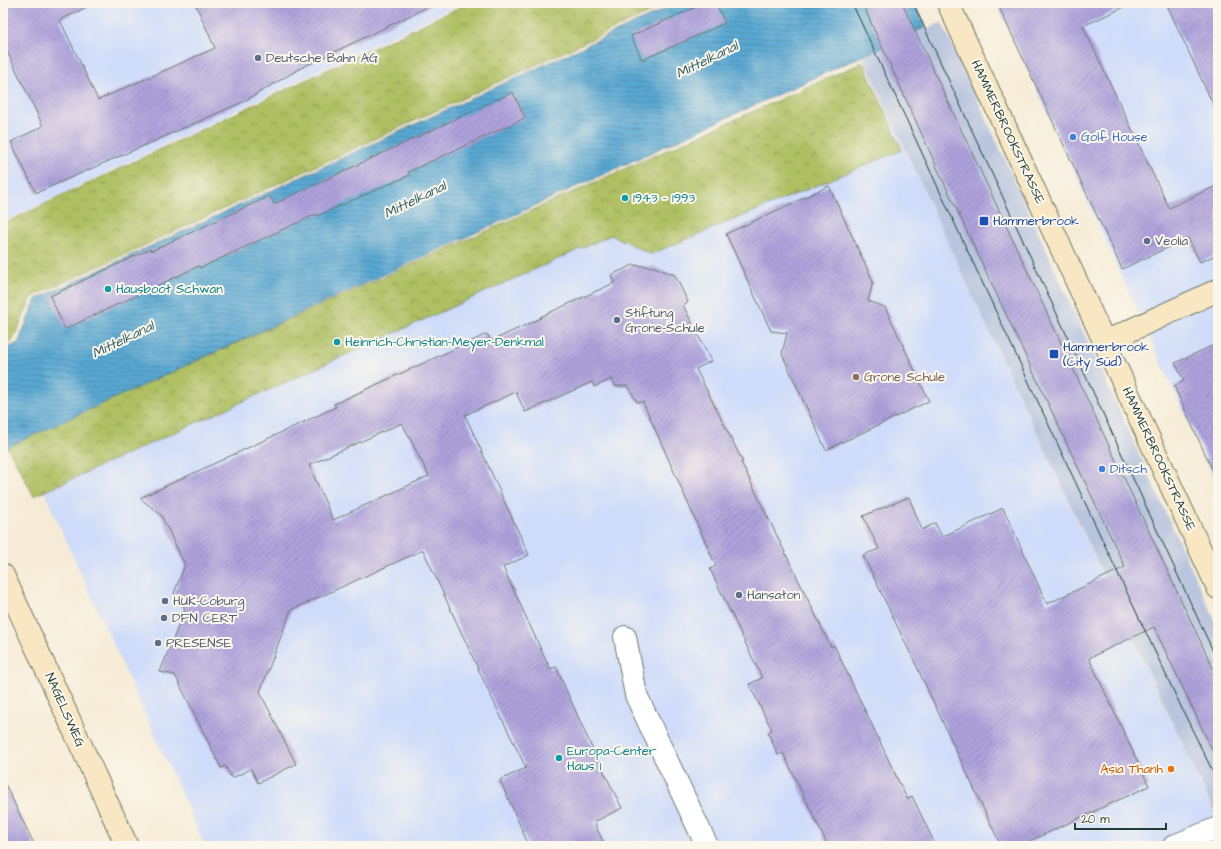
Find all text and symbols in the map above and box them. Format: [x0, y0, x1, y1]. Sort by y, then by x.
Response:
water label: Mittelkanal [673, 36, 743, 84]
place label: Deutsche Bahn AG [266, 49, 378, 67]
marker: Deutsche Bahn AG [253, 53, 263, 63]
street label: HAMMERBROOKSTRASSE [967, 57, 1049, 207]
place label: Golf House [1081, 128, 1148, 146]
marker: Golf House [1068, 132, 1078, 142]
water label: Mittelkanal [381, 176, 451, 224]
place label: 1943 - 1993 [633, 189, 695, 207]
marker: 1943 - 1993 [620, 193, 630, 203]
place label: Hammerbrook [993, 212, 1079, 230]
marker: Hammerbrook [978, 215, 990, 227]
place label: Veolia [1155, 232, 1189, 250]
marker: Veolia [1142, 236, 1152, 246]
place label: Hausboot Schwan [116, 280, 223, 298]
marker: Hausboot Schwan [103, 284, 113, 294]
place label: Stiftung Grone-Schule [625, 304, 705, 337]
marker: Stiftung Grone-Schule [612, 315, 622, 325]
water label: Mittelkanal [89, 316, 159, 364]
place label: Heinrich-Christian-Meyer-Denkmal [345, 333, 544, 352]
marker: Heinrich-Christian-Meyer-Denkmal [332, 337, 342, 347]
place label: Hammerbrook (City Süd) [1063, 338, 1149, 372]
marker: Hammerbrook (City Süd) [1048, 348, 1060, 360]
place label: Grone Schule [864, 368, 945, 386]
marker: Grone Schule [851, 372, 861, 382]
street label: HAMMERBROOKSTRASSE [1118, 384, 1200, 534]
place label: Ditsch [1110, 460, 1147, 478]
marker: Ditsch [1097, 464, 1107, 474]
place label: Hansaton [747, 586, 801, 604]
marker: Hansaton [734, 590, 744, 600]
place label: HUK-Coburg [173, 592, 245, 611]
marker: HUK-Coburg [160, 596, 170, 606]
place label: DFN CERT [172, 609, 238, 627]
marker: DFN CERT [159, 613, 169, 623]
place label: PRESENSE [166, 634, 232, 652]
marker: PRESENSE [153, 638, 163, 648]
street label: NAGELSWEG [41, 670, 89, 750]
place label: Europa-Center Haus 1 [567, 742, 656, 775]
marker: Europa-Center Haus 1 [554, 753, 564, 763]
place label: Asia Thanh [1100, 760, 1164, 778]
marker: Asia Thanh [1166, 764, 1176, 774]
scale bar [1075, 805, 1166, 831]
text: 20 m [1081, 811, 1110, 828]

